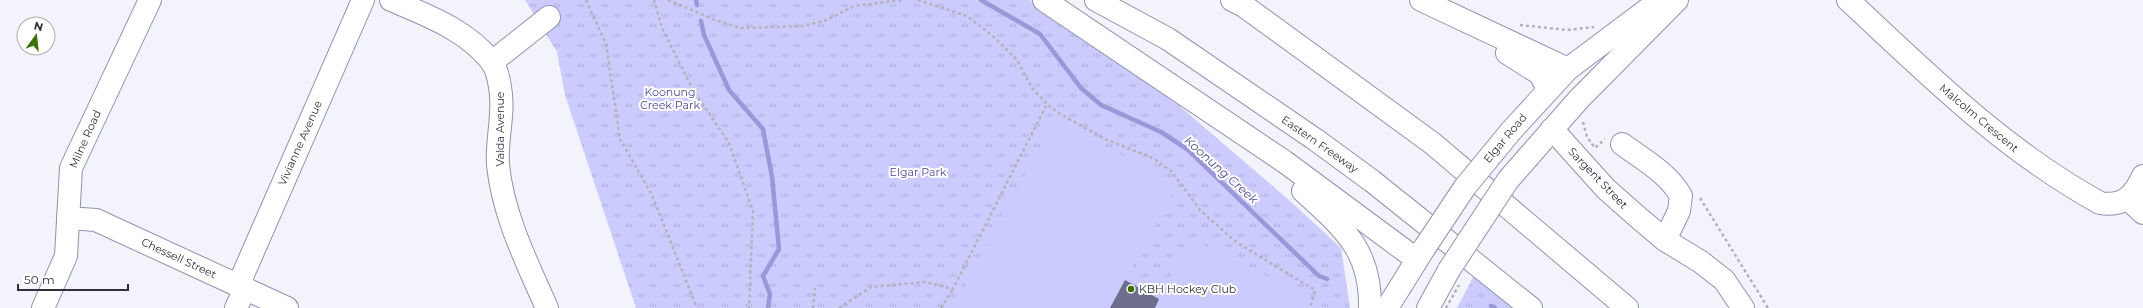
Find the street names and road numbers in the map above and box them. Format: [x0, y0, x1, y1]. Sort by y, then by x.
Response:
street label: Malcolm Crescent [1937, 81, 2022, 156]
street label: Valda Avenue [493, 91, 507, 166]
street label: Vivianne Avenue [275, 98, 325, 188]
street label: Milne Road [66, 108, 104, 170]
street label: Elgar Road [1480, 110, 1530, 166]
street label: Eastern Freeway [1279, 112, 1361, 176]
street label: Sargent Street [1565, 144, 1631, 212]
street label: Chessell Street [139, 234, 219, 282]

